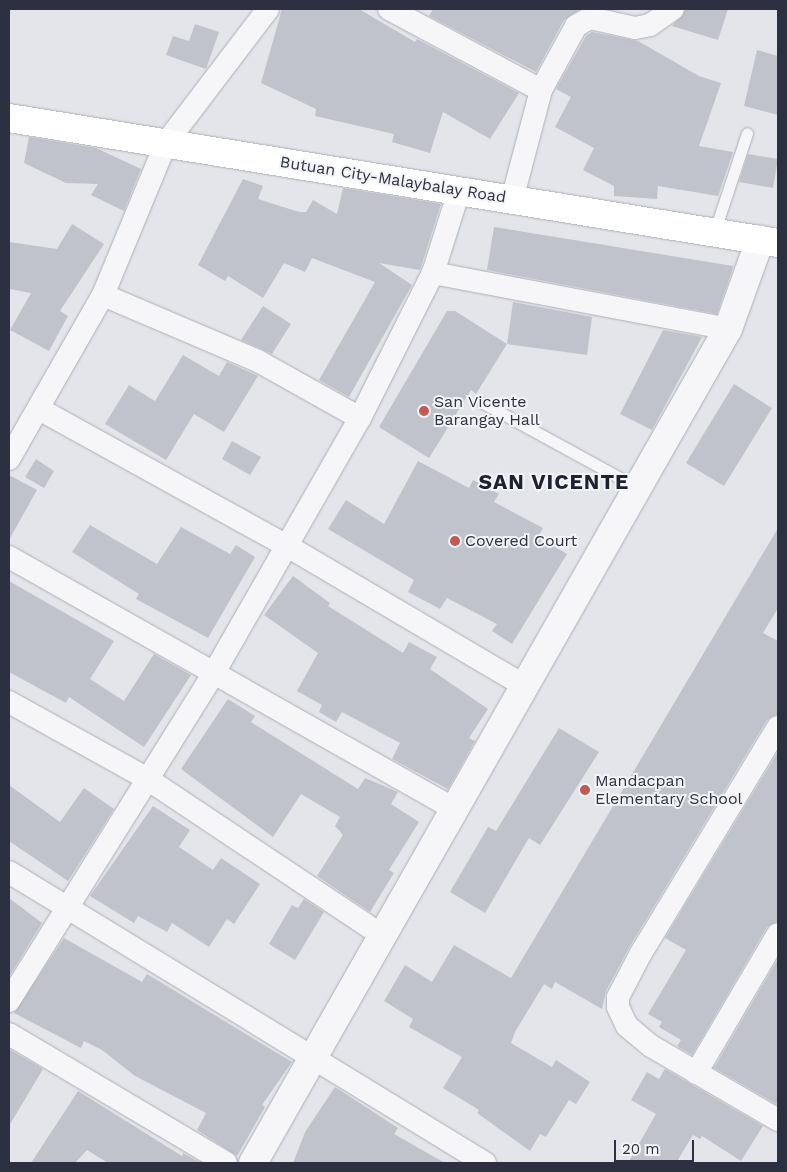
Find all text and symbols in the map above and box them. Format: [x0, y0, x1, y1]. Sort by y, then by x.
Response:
street label: Butuan City-Malaybalay Road [278, 153, 508, 207]
place label: San Vicente Barangay Hall [434, 392, 540, 430]
marker: San Vicente Barangay Hall [418, 405, 430, 417]
district label: SAN VICENTE [477, 469, 631, 495]
place label: Covered Court [465, 531, 577, 551]
marker: Covered Court [449, 535, 461, 547]
place label: Mandacpan Elementary School [595, 771, 743, 809]
marker: Mandacpan Elementary School [579, 784, 591, 796]
scale bar [617, 1130, 697, 1162]
text: 20 m [622, 1140, 660, 1158]

